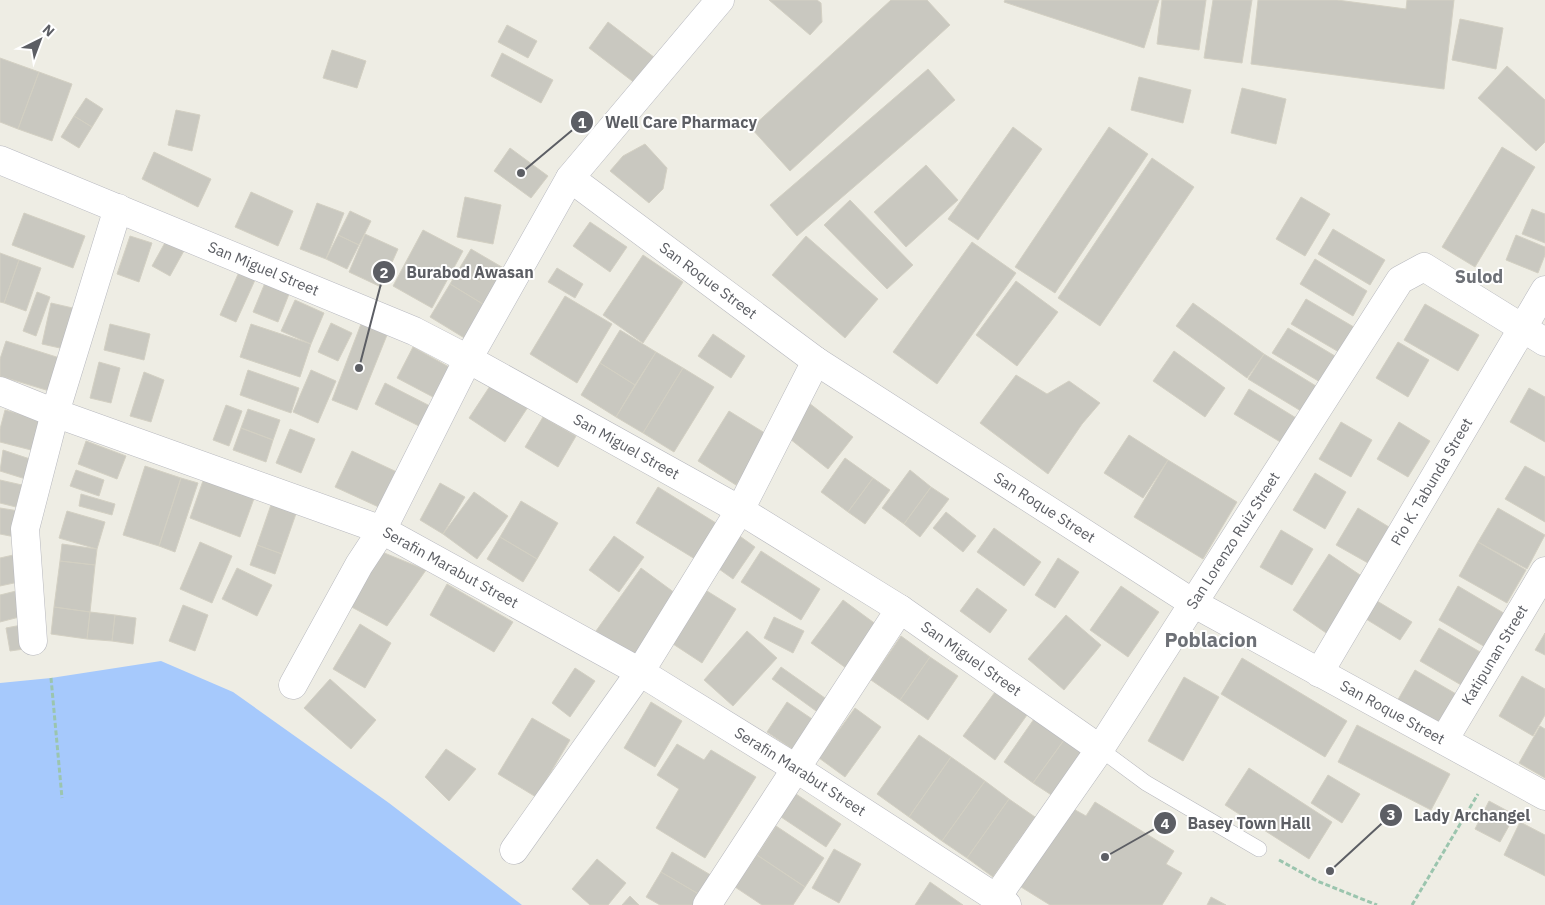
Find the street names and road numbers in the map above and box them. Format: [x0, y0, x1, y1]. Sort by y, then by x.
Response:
street label: San Miguel Street [205, 237, 322, 300]
street label: San Roque Street [656, 238, 761, 323]
street label: San Miguel Street [570, 409, 683, 483]
street label: Pio K. Tabunda Street [1386, 414, 1476, 549]
street label: San Roque Street [990, 468, 1099, 547]
street label: San Lorenzo Ruiz Street [1182, 468, 1284, 613]
street label: Serafin Marabut Street [379, 522, 522, 612]
street label: Katipunan Street [1457, 601, 1532, 708]
street label: San Miguel Street [917, 617, 1025, 700]
street label: San Roque Street [1337, 675, 1448, 748]
street label: Serafin Marabut Street [731, 723, 870, 820]

